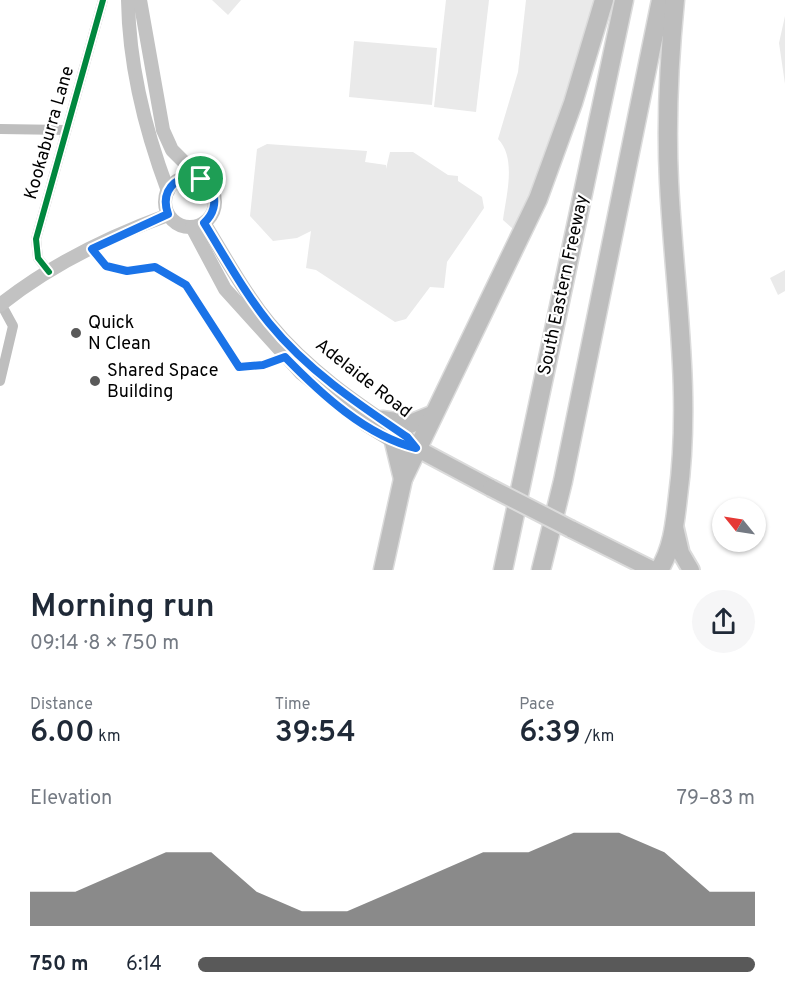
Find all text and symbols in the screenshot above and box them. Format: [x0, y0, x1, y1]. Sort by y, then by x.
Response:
street label: Kookaburra Lane [20, 64, 80, 202]
pin [175, 153, 226, 204]
icon: arrive [184, 162, 217, 195]
street label: South Eastern Freeway [534, 193, 594, 377]
place label: Quick N Clean [88, 312, 151, 356]
marker: Quick N Clean [69, 326, 83, 340]
street label: Adelaide Road [310, 334, 416, 424]
place label: Shared Space Building [107, 360, 218, 404]
marker: Shared Space Building [88, 374, 102, 388]
north arrow [712, 498, 766, 552]
map controls [712, 498, 766, 552]
text: Morning run [30, 587, 215, 629]
button: share [692, 590, 755, 653]
text: 09:14 · 8 × 750 m [30, 631, 179, 657]
text: Distance [30, 695, 93, 715]
text: Time [275, 695, 310, 715]
text: Pace [519, 695, 554, 715]
text: 6.00 [30, 715, 95, 752]
text: 39:54 [275, 715, 356, 752]
text: 6:39 [519, 715, 581, 752]
text: km [95, 727, 120, 747]
text: /km [581, 727, 614, 747]
text: Elevation [30, 786, 112, 812]
text: 79–83 m [677, 786, 755, 812]
text: 750 m [30, 952, 89, 978]
text: 6:14 [126, 952, 162, 978]

